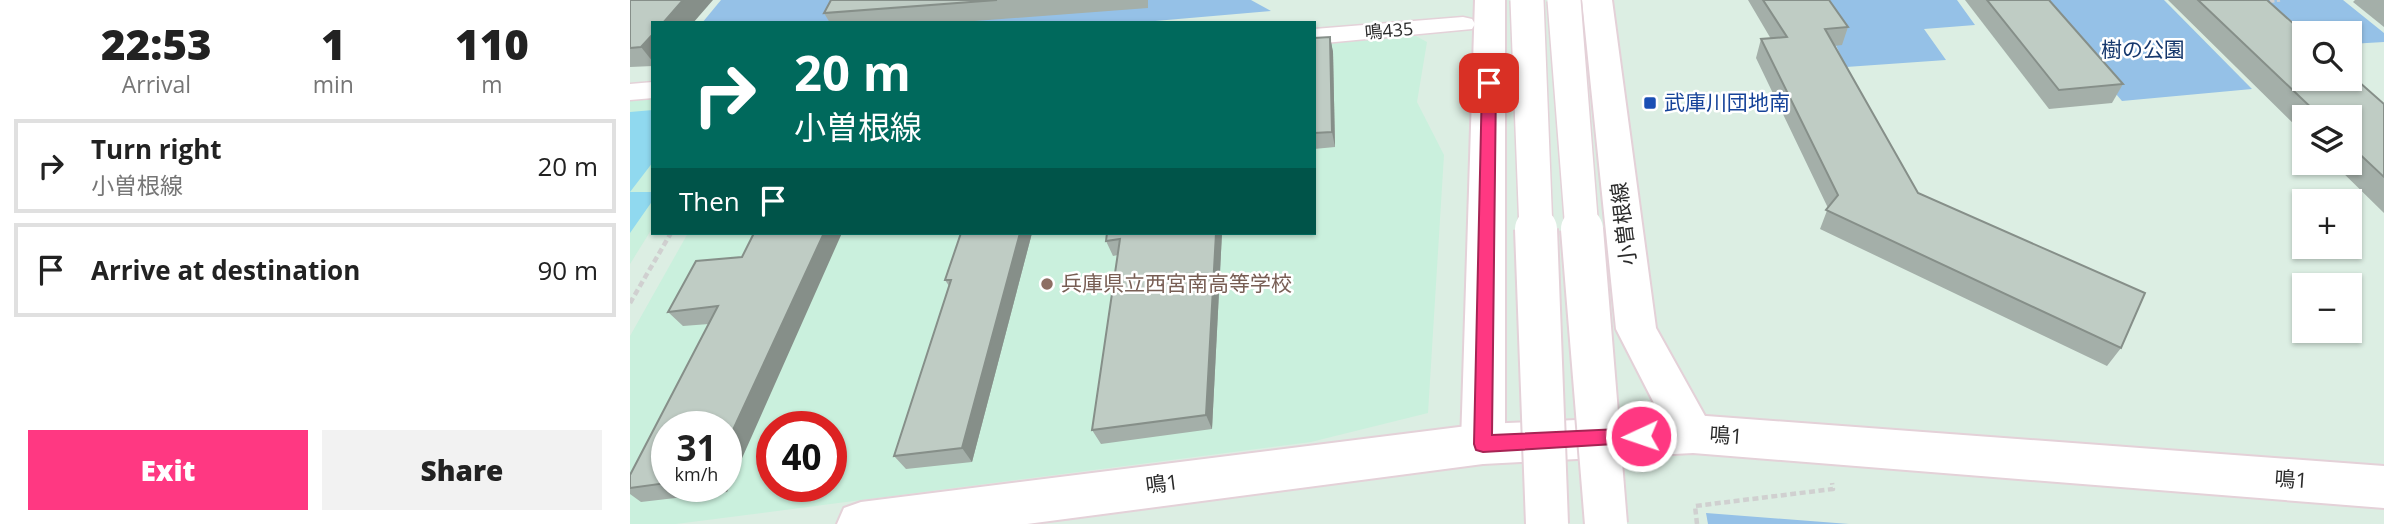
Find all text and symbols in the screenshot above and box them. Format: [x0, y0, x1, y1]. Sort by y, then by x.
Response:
text: 22:53 [101, 15, 212, 72]
text: 1 [321, 15, 346, 72]
text: 110 [455, 15, 529, 72]
street label: 鳴435 [1364, 16, 1414, 44]
map controls [2292, 21, 2362, 343]
button: search [2292, 21, 2362, 91]
park label: 樹の公園 [2101, 35, 2185, 63]
text: 20 m [794, 39, 911, 105]
icon: right [679, 49, 770, 140]
pin [1459, 53, 1519, 113]
icon: arrive [1470, 64, 1508, 102]
text: Arrival [122, 68, 191, 100]
text: min [313, 68, 354, 100]
text: m [481, 68, 503, 100]
place label: 武庫川団地南 [1664, 88, 1790, 116]
marker: 武庫川団地南 [1642, 95, 1658, 111]
text: 小曽根線 [794, 105, 922, 148]
button: layers [2292, 105, 2362, 175]
text: Turn right [91, 131, 222, 167]
icon: right [32, 147, 70, 185]
text: 20 m [537, 148, 598, 184]
text: 小曽根線 [91, 169, 183, 201]
street label: 小曽根線 [1604, 181, 1642, 268]
icon: arrive [754, 182, 792, 220]
text: Then [679, 183, 740, 219]
button: + [2292, 189, 2362, 259]
icon: arrive [32, 251, 70, 289]
text: Arrive at destination [91, 252, 360, 288]
text: 90 m [537, 252, 598, 288]
place label: 兵庫県立西宮南高等学校 [1061, 269, 1292, 297]
button: − [2292, 273, 2362, 343]
marker: 兵庫県立西宮南高等学校 [1039, 276, 1055, 292]
position arrow [1604, 399, 1678, 473]
speed limit sign: 40 [756, 411, 847, 502]
street label: 鳴1 [1709, 420, 1744, 450]
text: 31 [676, 424, 717, 471]
button: Exit [28, 430, 308, 510]
button: Share [322, 430, 602, 510]
text: km/h [675, 462, 718, 486]
street label: 鳴1 [2274, 464, 2309, 494]
street label: 鳴1 [1144, 467, 1180, 499]

